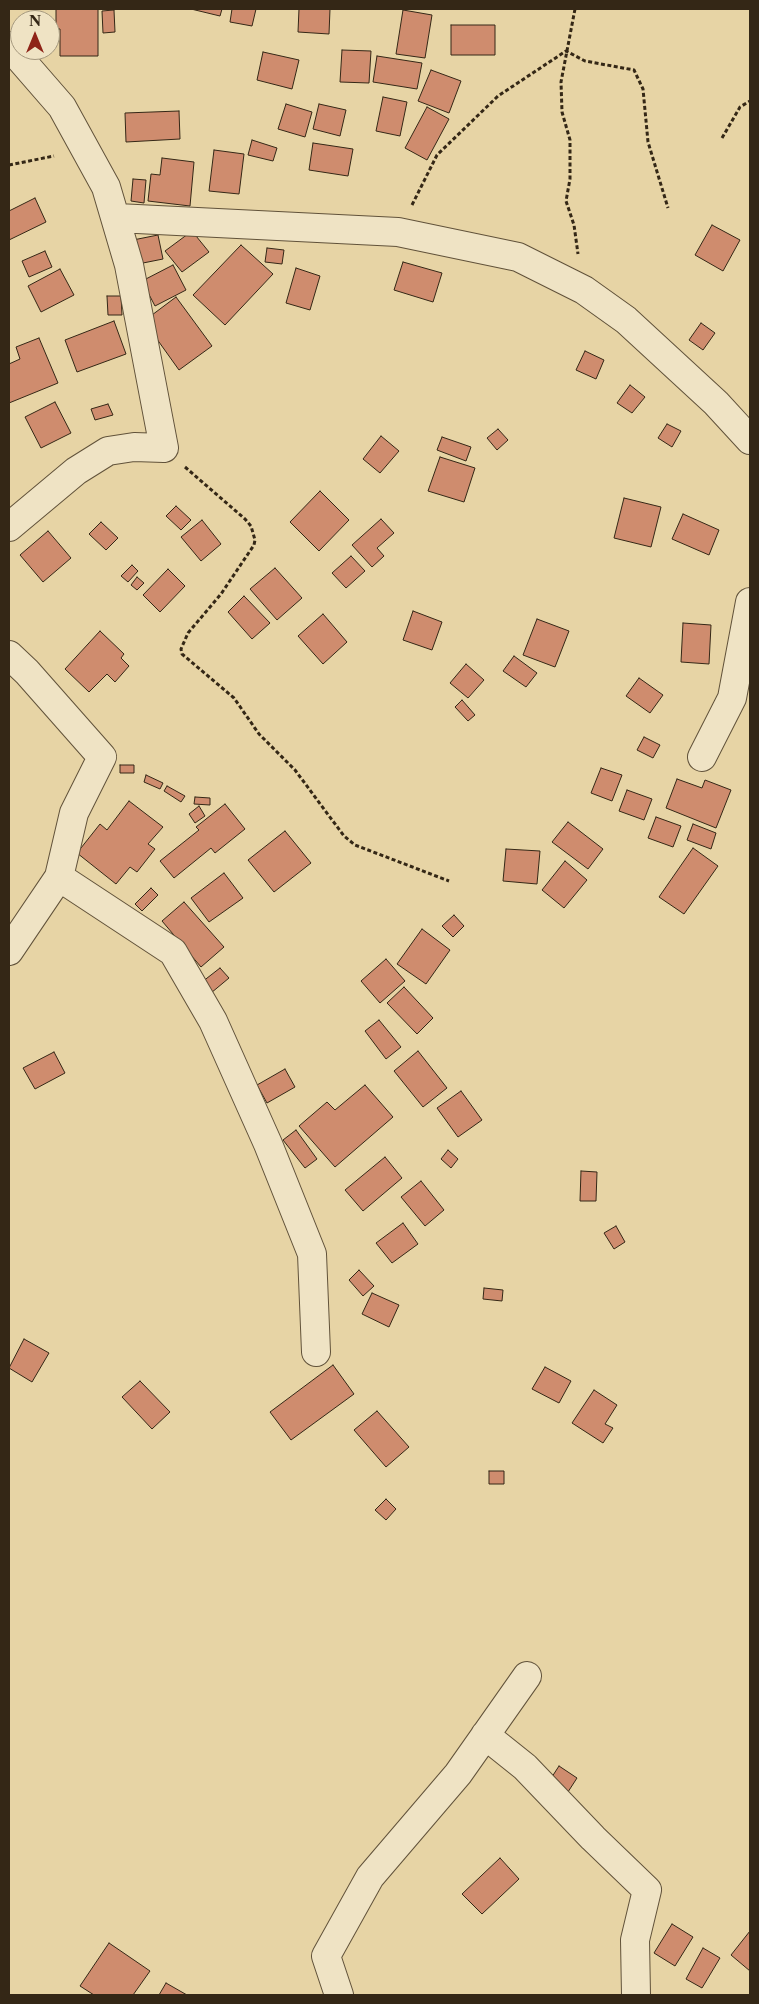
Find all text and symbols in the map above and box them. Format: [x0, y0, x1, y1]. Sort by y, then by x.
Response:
north arrow [10, 10, 60, 60]
text: N [29, 12, 41, 30]

